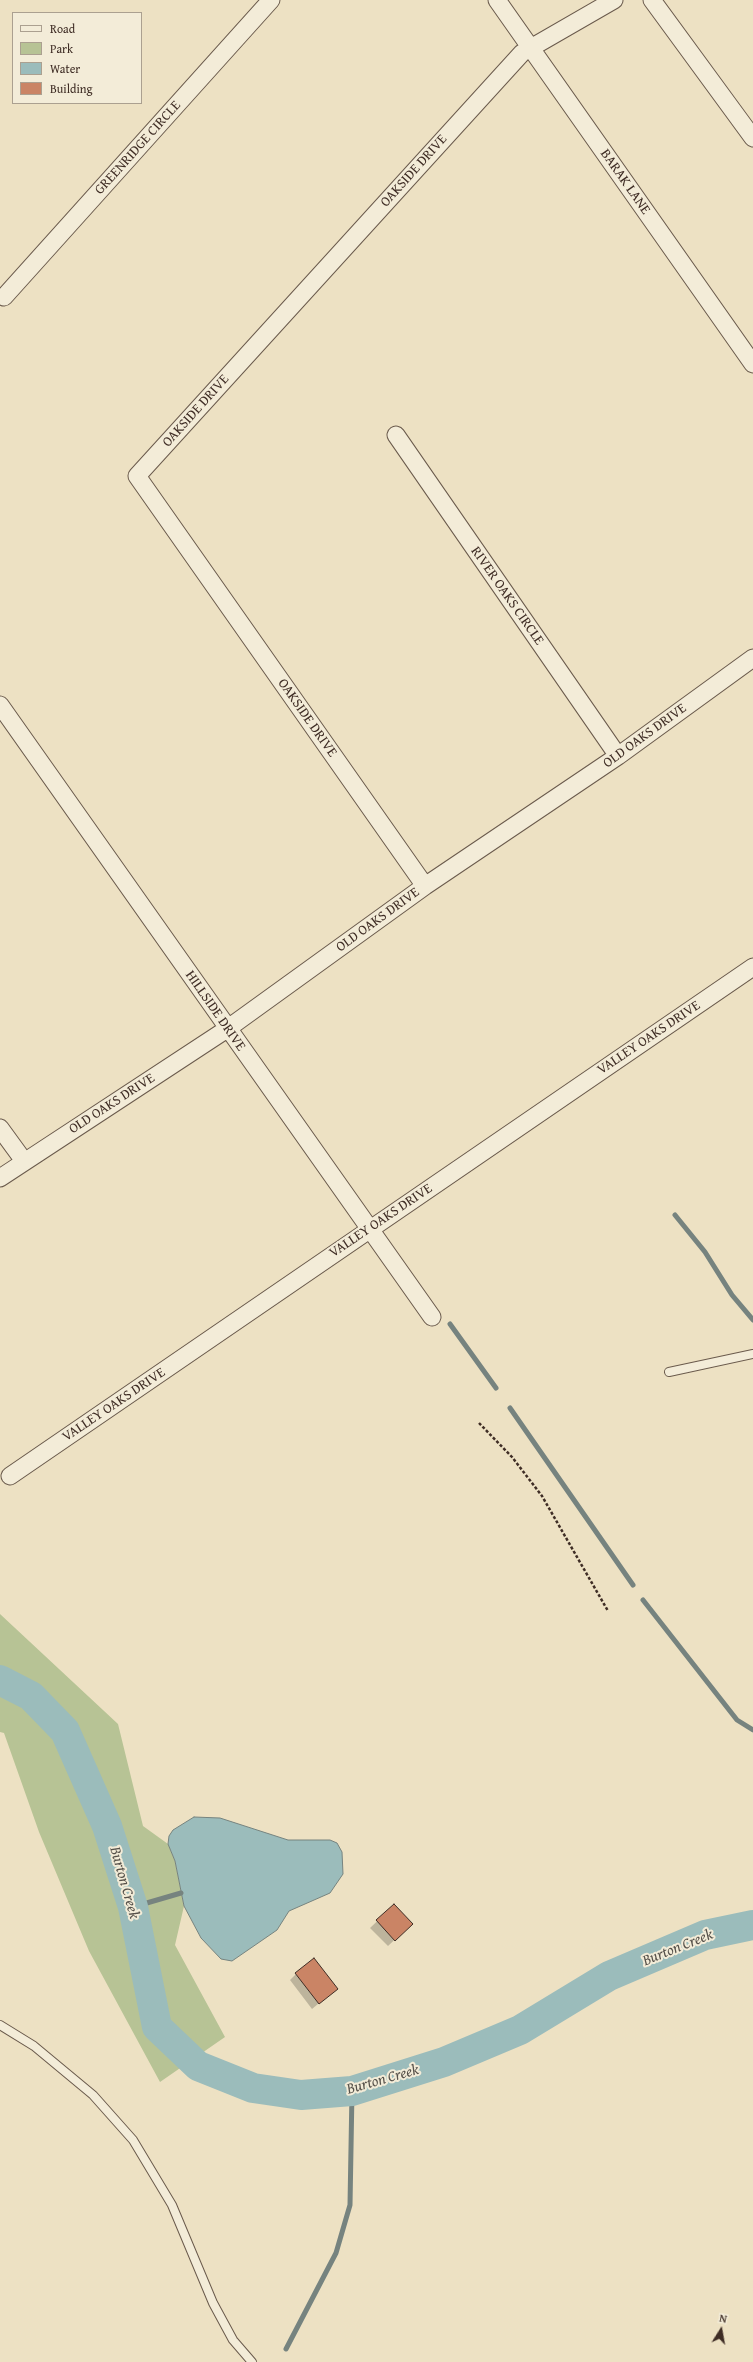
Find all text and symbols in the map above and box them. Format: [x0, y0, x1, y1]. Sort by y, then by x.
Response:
legend [12, 12, 142, 104]
text: Road [50, 20, 75, 37]
text: Park [50, 40, 73, 57]
text: Water [50, 60, 80, 77]
text: Building [50, 80, 93, 97]
street label: GREENRIDGE CIRCLE [91, 98, 185, 198]
street label: OAKSIDE DRIVE [377, 131, 451, 211]
street label: BARAK LANE [596, 146, 654, 218]
street label: OAKSIDE DRIVE [159, 371, 233, 451]
street label: RIVER OAKS CIRCLE [467, 544, 547, 648]
street label: OAKSIDE DRIVE [274, 676, 340, 760]
street label: OLD OAKS DRIVE [600, 700, 690, 772]
street label: OLD OAKS DRIVE [333, 884, 423, 956]
street label: HILLSIDE DRIVE [181, 968, 249, 1054]
street label: VALLEY OAKS DRIVE [594, 997, 704, 1079]
street label: OLD OAKS DRIVE [66, 1070, 158, 1138]
street label: VALLEY OAKS DRIVE [326, 1180, 436, 1262]
street label: VALLEY OAKS DRIVE [59, 1364, 169, 1446]
water label: Burton Creek [105, 1845, 143, 1921]
water label: Burton Creek [640, 1926, 716, 1970]
water label: Burton Creek [345, 2061, 421, 2099]
north arrow [701, 2310, 741, 2350]
text: N [718, 2310, 728, 2327]

